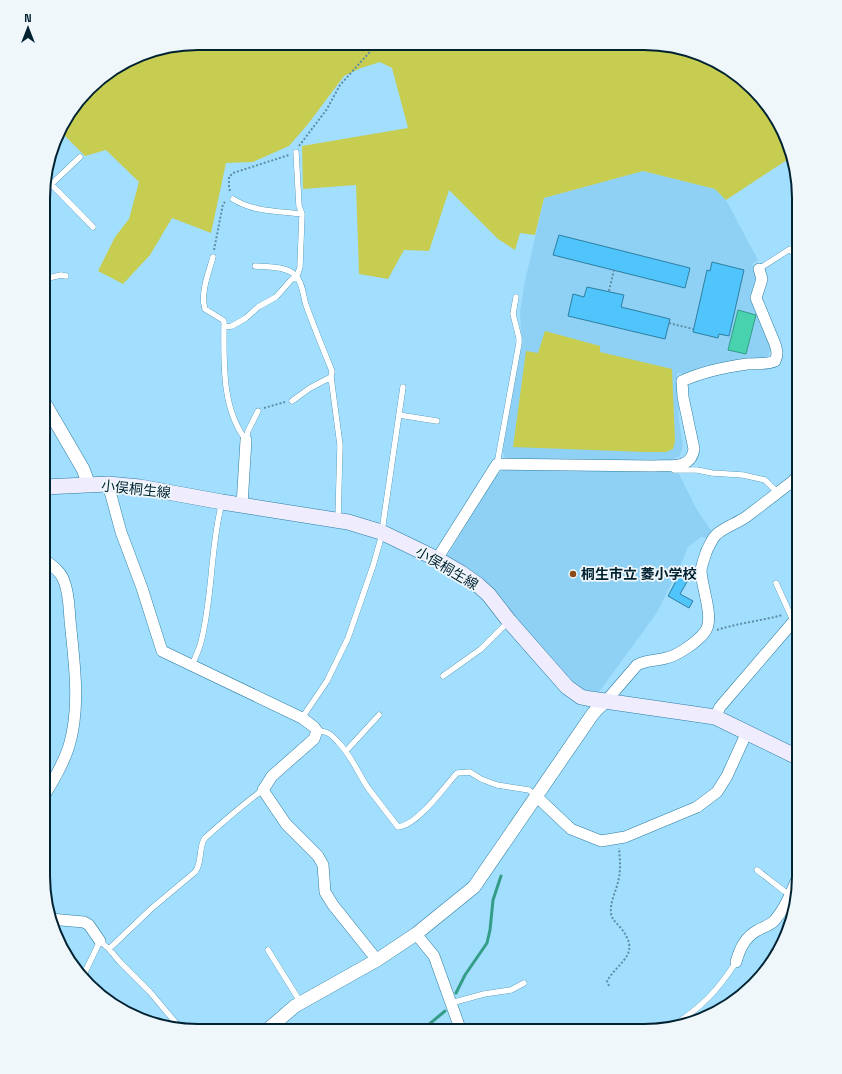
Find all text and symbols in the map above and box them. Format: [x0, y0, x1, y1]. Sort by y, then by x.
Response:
north arrow [8, 8, 48, 48]
text: N [24, 11, 32, 25]
street label: 小俣桐生線 [100, 476, 172, 502]
street label: 小俣桐生線 [412, 542, 482, 594]
place label: 桐生市立 菱小学校 [581, 565, 697, 583]
marker: 桐生市立 菱小学校 [568, 569, 578, 579]

